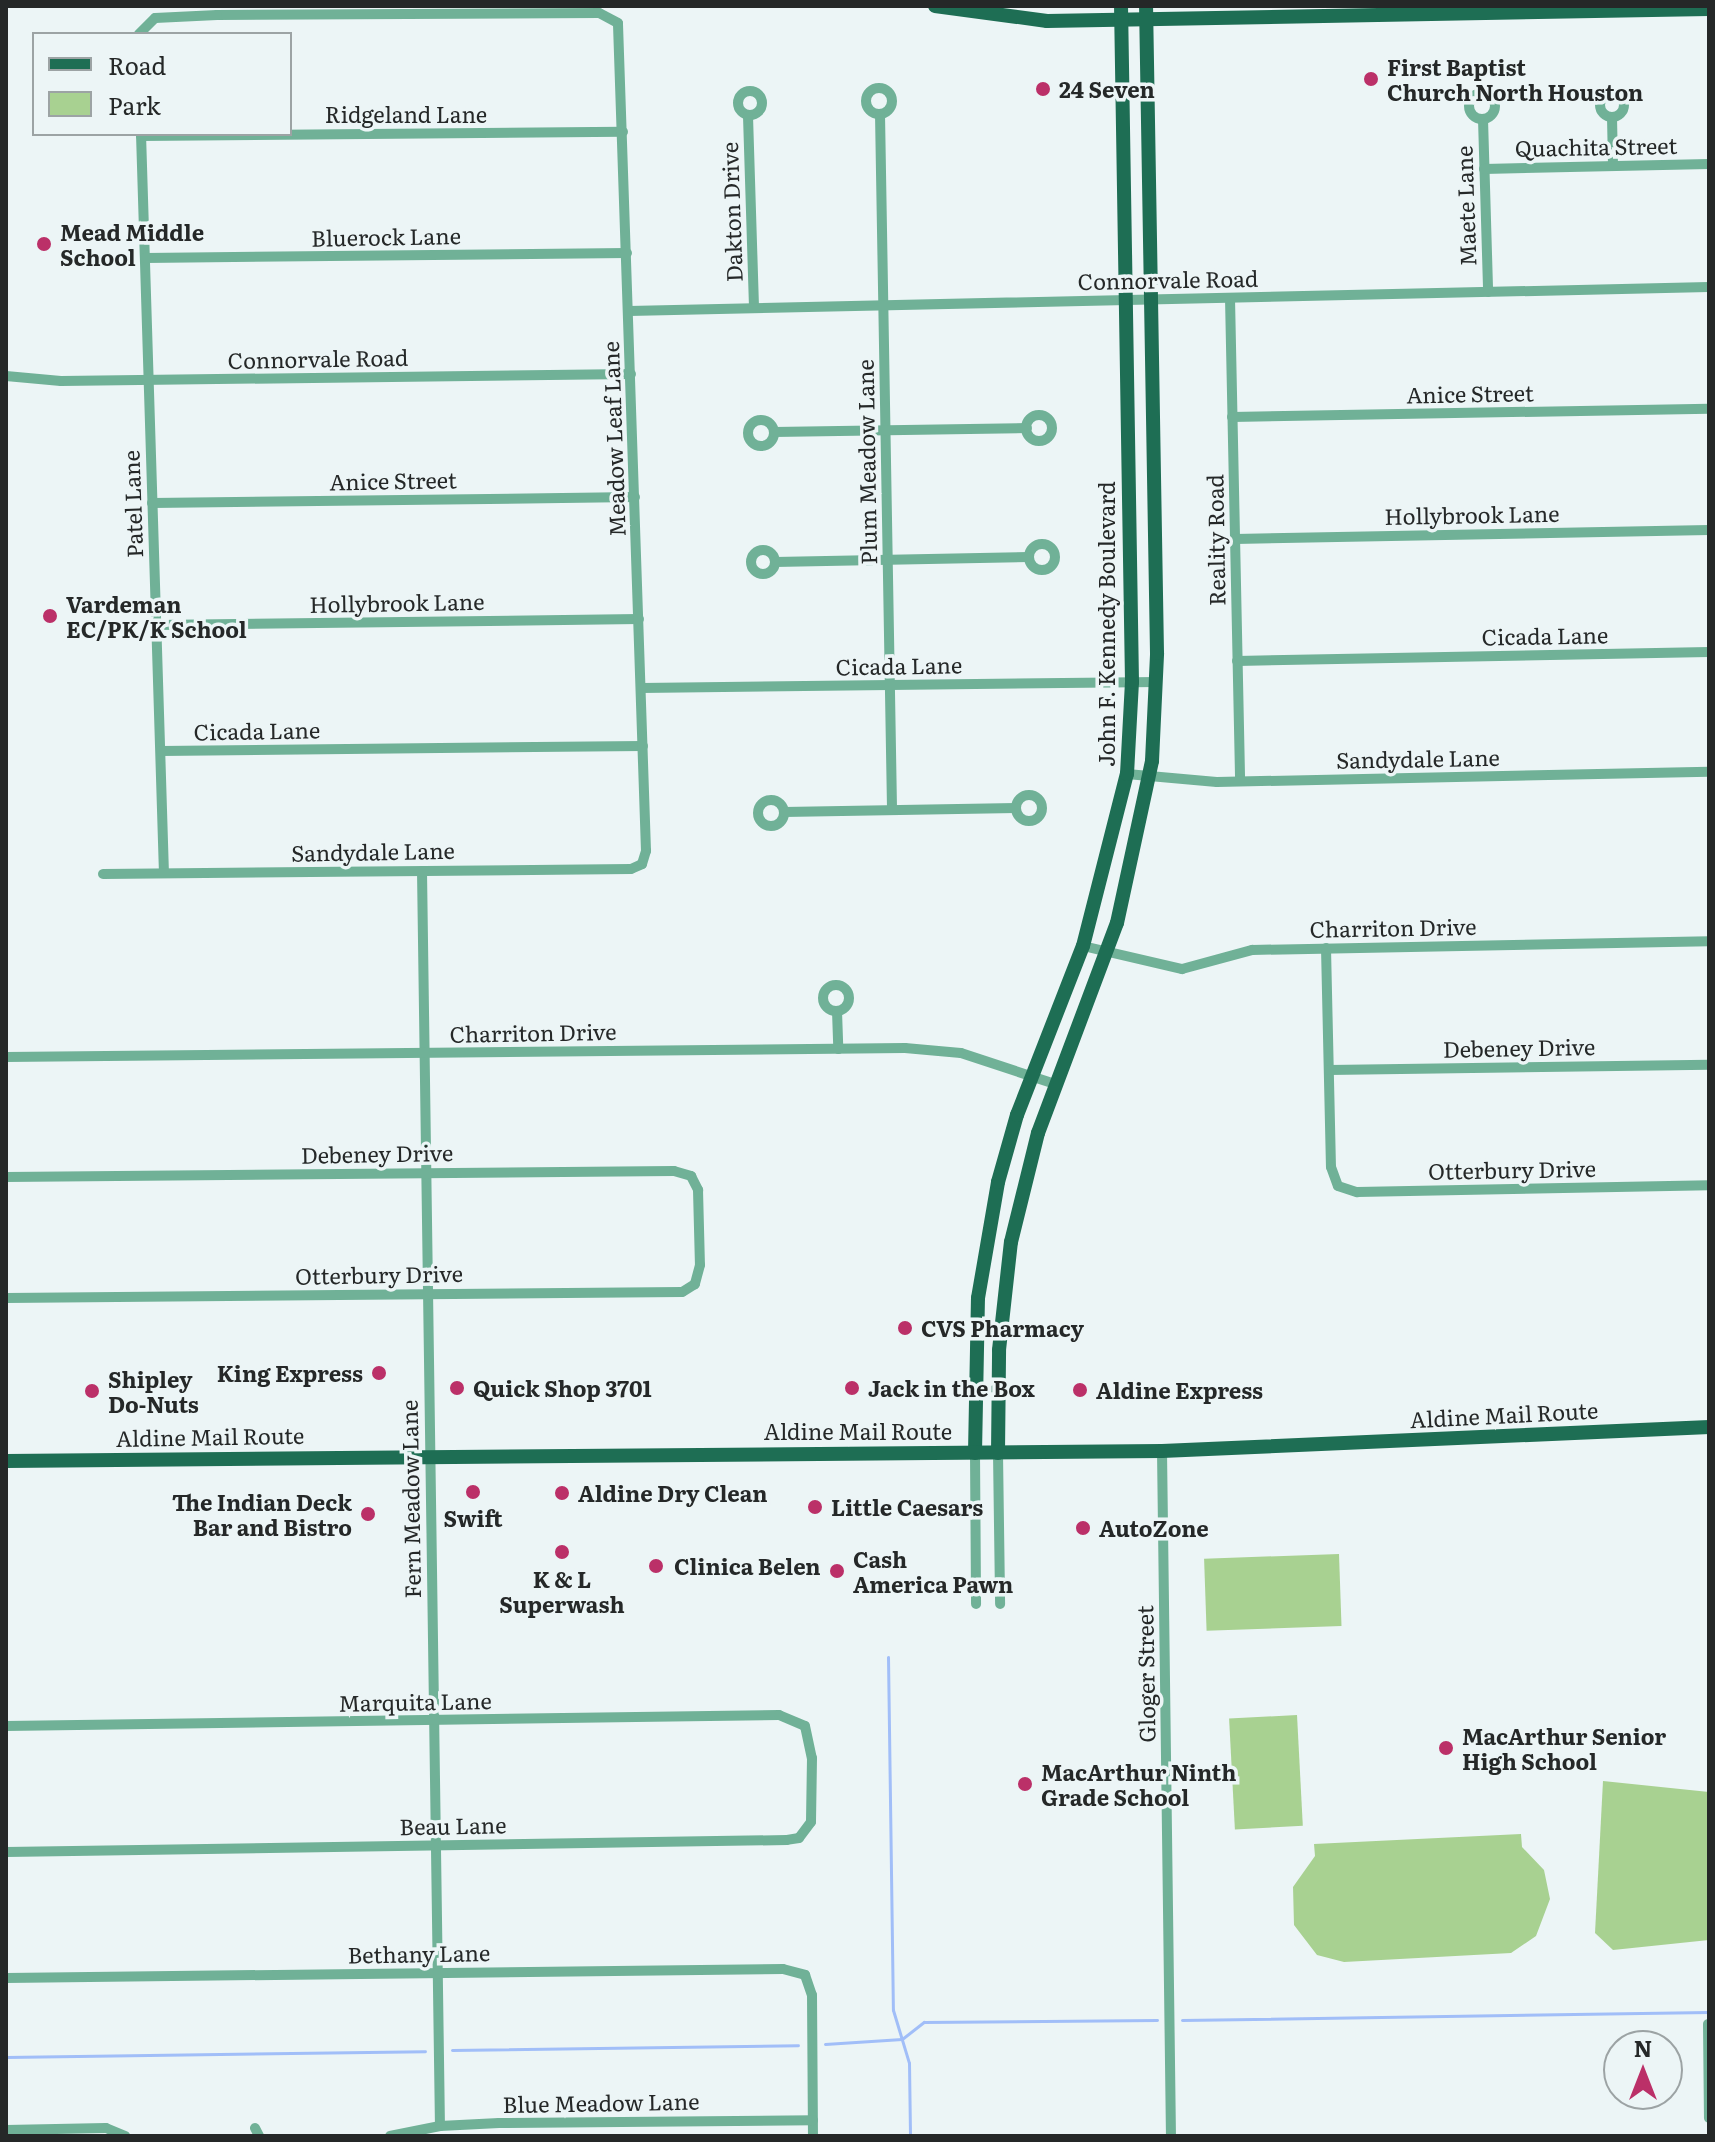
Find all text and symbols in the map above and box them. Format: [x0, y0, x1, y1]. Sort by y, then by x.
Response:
legend [32, 32, 292, 136]
text: Road [108, 47, 166, 82]
place label: First Baptist Church North Houston [1387, 53, 1643, 104]
marker: First Baptist Church North Houston [1362, 70, 1380, 88]
place label: 24 Seven [1059, 76, 1155, 102]
marker: 24 Seven [1034, 80, 1052, 98]
text: Park [108, 87, 161, 122]
street label: Ridgeland Lane [325, 101, 487, 127]
street label: Quachita Street [1515, 131, 1677, 161]
street label: Dakton Drive [715, 141, 747, 283]
street label: Maete Lane [1450, 145, 1480, 267]
place label: Mead Middle School [60, 218, 204, 270]
street label: Bluerock Lane [311, 221, 461, 251]
marker: Mead Middle School [35, 235, 53, 253]
street label: Connorvale Road [1077, 264, 1259, 294]
street label: Meadow Leaf Lane [596, 341, 630, 537]
street label: Connorvale Road [227, 343, 409, 373]
street label: Plum Meadow Lane [851, 359, 881, 565]
street label: Anice Street [1406, 379, 1534, 407]
street label: Patel Lane [117, 450, 147, 558]
street label: Anice Street [329, 466, 457, 494]
street label: Reality Road [1201, 474, 1229, 606]
street label: John F. Kennedy Boulevard [1093, 481, 1119, 767]
street label: Hollybrook Lane [1384, 499, 1560, 529]
street label: Hollybrook Lane [309, 587, 485, 617]
place label: Vardeman EC/PK/K School [66, 590, 247, 642]
marker: Vardeman EC/PK/K School [41, 607, 59, 625]
street label: Cicada Lane [1481, 621, 1609, 649]
street label: Cicada Lane [835, 651, 963, 679]
street label: Cicada Lane [193, 716, 321, 744]
street label: Sandydale Lane [1336, 743, 1500, 773]
street label: Sandydale Lane [291, 836, 455, 866]
street label: Charriton Drive [1309, 912, 1477, 942]
street label: Charriton Drive [449, 1017, 617, 1047]
street label: Debeney Drive [1443, 1032, 1595, 1062]
street label: Debeney Drive [301, 1138, 453, 1168]
street label: Otterbury Drive [1428, 1154, 1596, 1184]
street label: Otterbury Drive [295, 1259, 463, 1289]
place label: CVS Pharmacy [921, 1315, 1084, 1341]
marker: CVS Pharmacy [896, 1319, 914, 1337]
place label: King Express [217, 1360, 363, 1386]
marker: King Express [370, 1364, 388, 1382]
place label: Shipley Do-Nuts [108, 1365, 199, 1416]
place label: Quick Shop 3701 [473, 1375, 652, 1401]
place label: Jack in the Box [868, 1375, 1035, 1401]
place label: Aldine Express [1096, 1377, 1263, 1403]
marker: Quick Shop 3701 [448, 1379, 466, 1397]
marker: Jack in the Box [843, 1379, 861, 1397]
marker: Aldine Express [1071, 1381, 1089, 1399]
marker: Shipley Do-Nuts [83, 1382, 101, 1400]
street label: Aldine Mail Route [1409, 1396, 1599, 1432]
street label: Fern Meadow Lane [395, 1399, 425, 1599]
street label: Aldine Mail Route [764, 1418, 952, 1444]
street label: Aldine Mail Route [116, 1421, 304, 1451]
place label: Aldine Dry Clean [578, 1480, 767, 1506]
marker: Swift [464, 1483, 482, 1501]
marker: Aldine Dry Clean [553, 1484, 571, 1502]
place label: The Indian Deck Bar and Bistro [172, 1488, 352, 1540]
place label: Little Caesars [831, 1494, 983, 1520]
marker: Little Caesars [806, 1498, 824, 1516]
marker: The Indian Deck Bar and Bistro [359, 1505, 377, 1523]
place label: Swift [443, 1505, 503, 1531]
place label: AutoZone [1099, 1515, 1209, 1541]
marker: AutoZone [1074, 1519, 1092, 1537]
marker: K & L Superwash [553, 1543, 571, 1561]
place label: Cash America Pawn [853, 1545, 1013, 1596]
place label: Clinica Belen [674, 1553, 821, 1579]
marker: Clinica Belen [645, 1555, 667, 1577]
marker: Cash America Pawn [828, 1562, 846, 1580]
place label: K & L Superwash [499, 1565, 625, 1616]
street label: Gloger Street [1131, 1605, 1159, 1743]
street label: Marquita Lane [338, 1686, 492, 1716]
place label: MacArthur Senior High School [1462, 1722, 1666, 1774]
marker: MacArthur Senior High School [1437, 1739, 1455, 1757]
place label: MacArthur Ninth Grade School [1041, 1758, 1236, 1810]
marker: MacArthur Ninth Grade School [1016, 1775, 1034, 1793]
street label: Beau Lane [399, 1811, 507, 1839]
street label: Bethany Lane [347, 1939, 491, 1967]
north arrow [1603, 2030, 1683, 2110]
text: N [1634, 2031, 1652, 2064]
street label: Blue Meadow Lane [502, 2087, 700, 2117]

